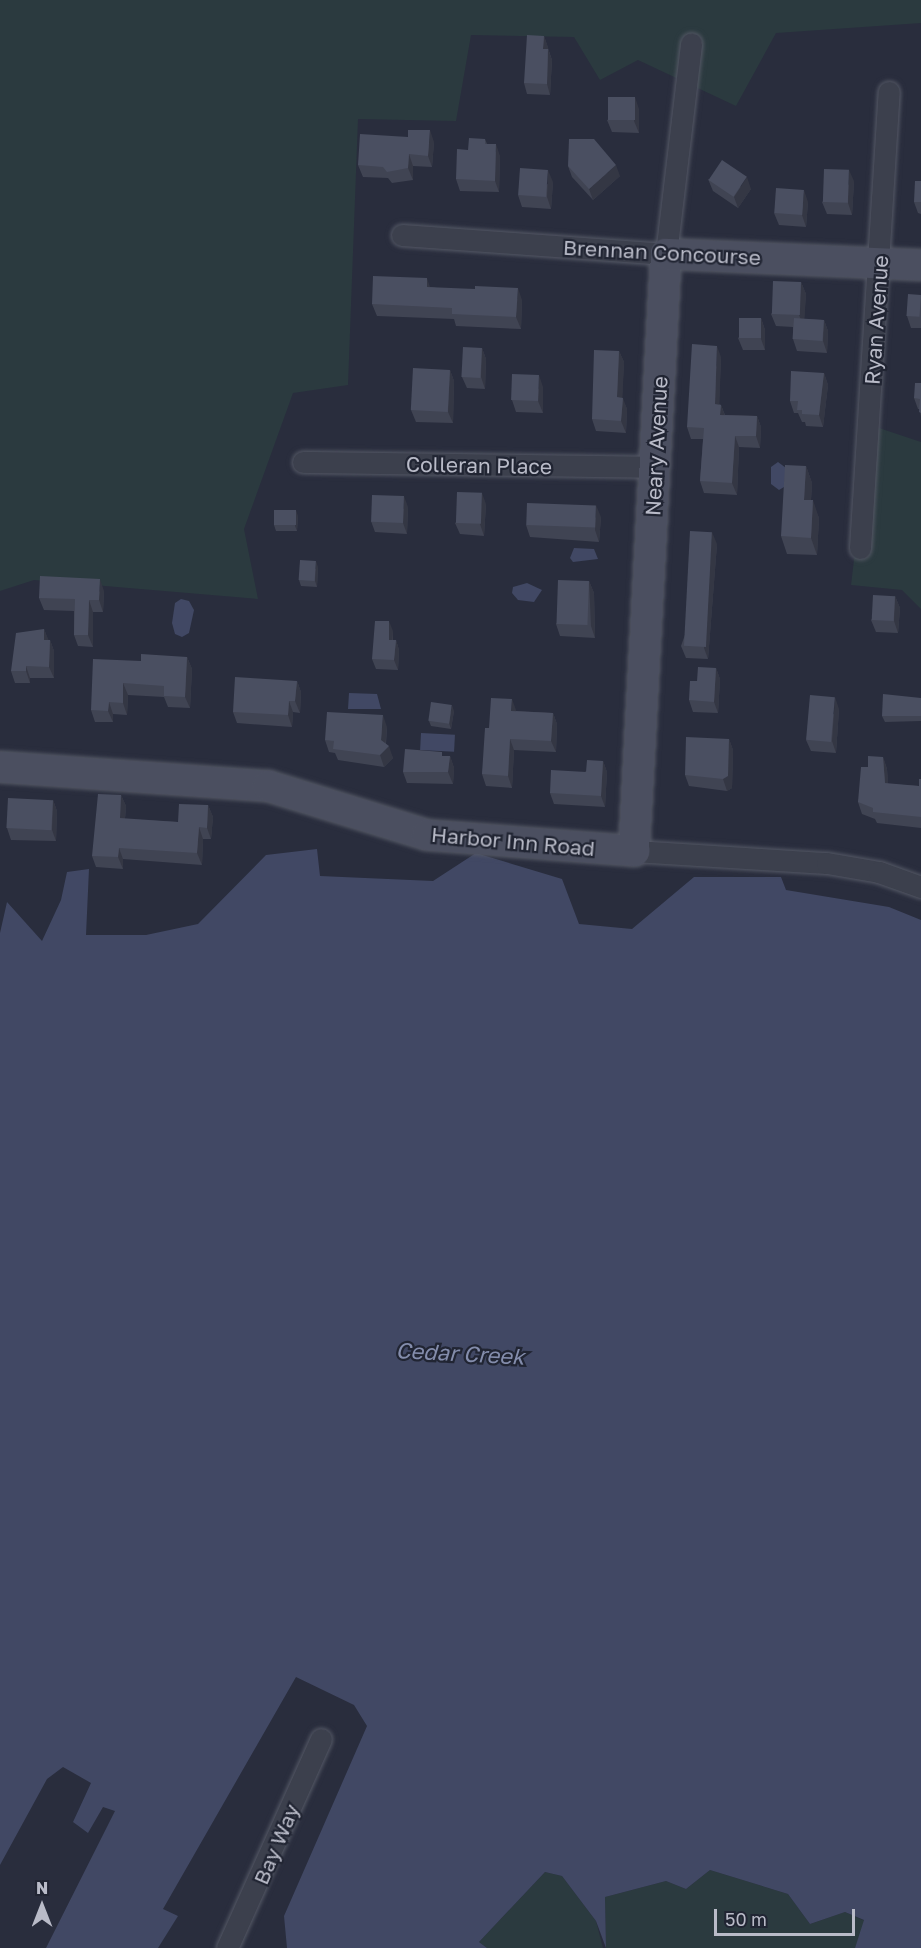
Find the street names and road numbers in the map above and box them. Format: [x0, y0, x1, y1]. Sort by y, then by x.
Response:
street label: Brennan Concourse [562, 234, 762, 270]
street label: Ryan Avenue [859, 254, 893, 386]
street label: Neary Avenue [640, 375, 672, 517]
street label: Colleran Place [406, 451, 552, 479]
street label: Harbor Inn Road [430, 821, 596, 861]
street label: Bay Way [248, 1800, 304, 1888]

